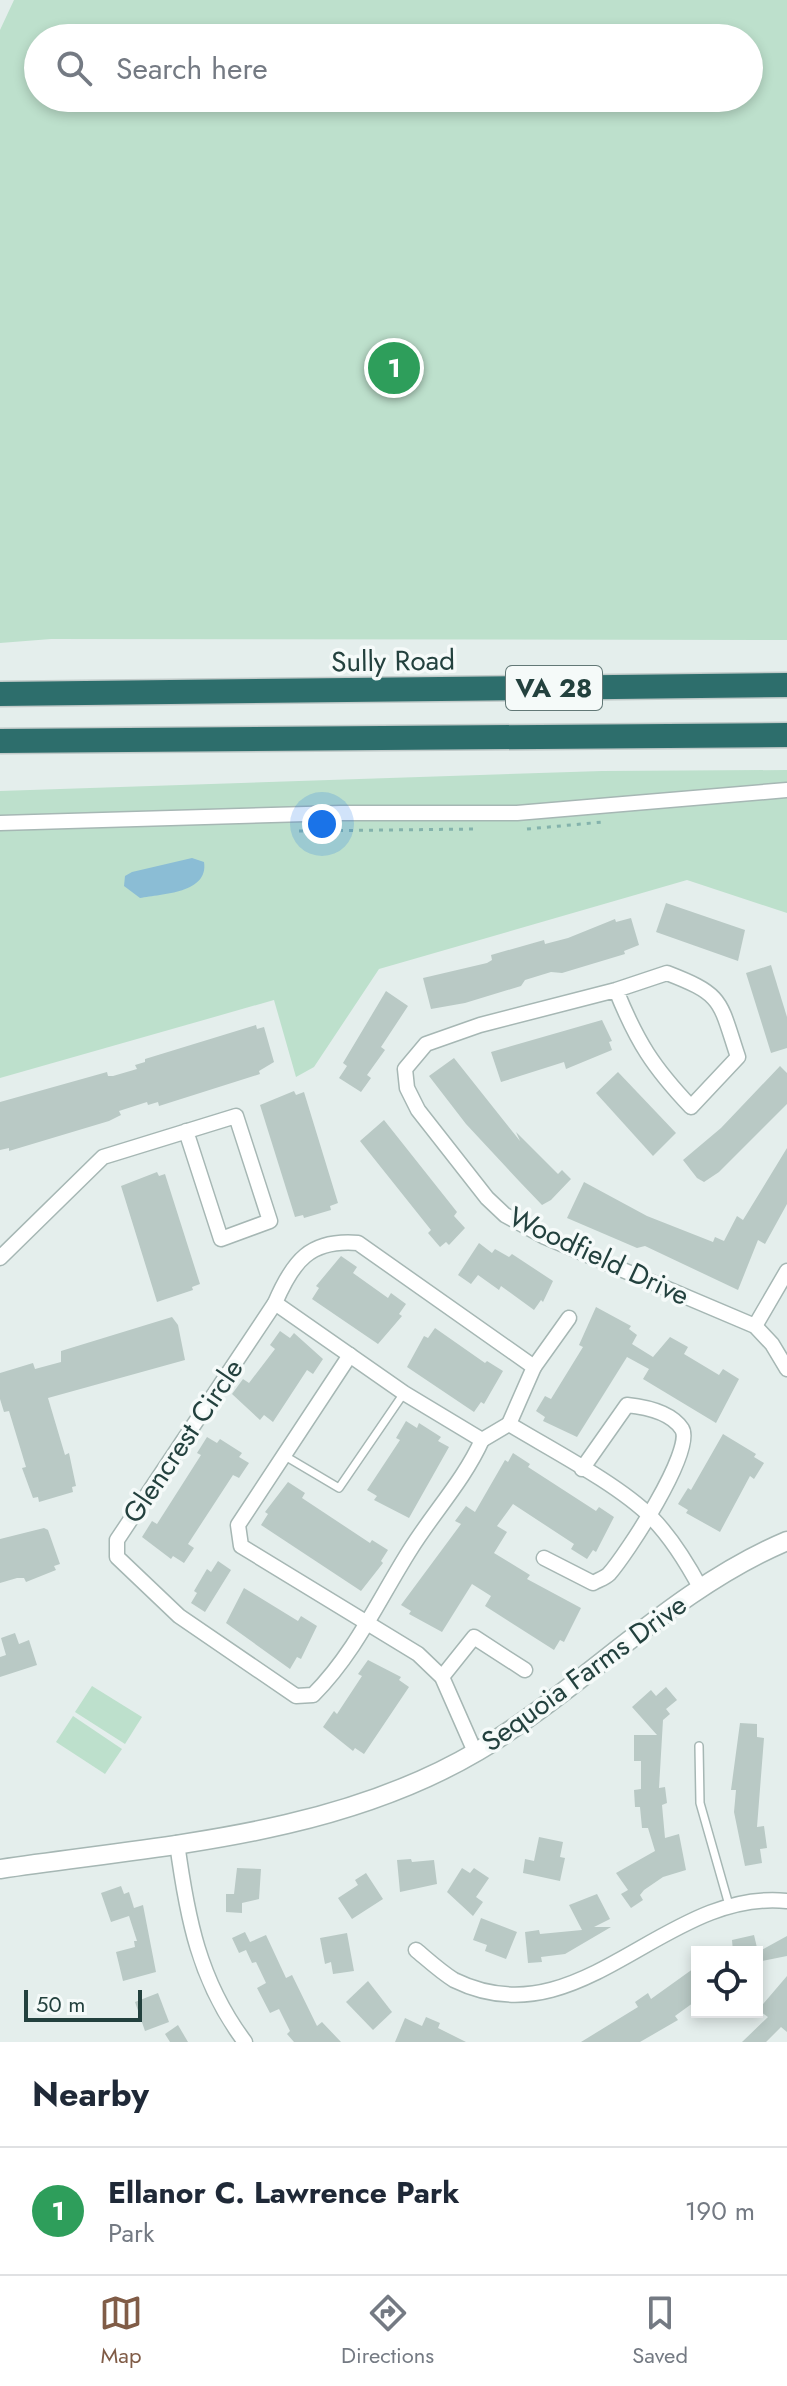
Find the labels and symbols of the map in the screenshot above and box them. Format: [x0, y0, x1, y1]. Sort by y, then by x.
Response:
pin: 1 [368, 338, 420, 398]
street label: Sully Road [331, 639, 455, 683]
road number: VA 28 [506, 666, 602, 710]
your location [302, 804, 342, 844]
street label: Woodfield Drive [502, 1196, 696, 1316]
street label: Glencrest Circle [113, 1351, 253, 1531]
street label: Sequoia Farms Drive [473, 1584, 695, 1762]
scale bar [24, 1986, 142, 2022]

